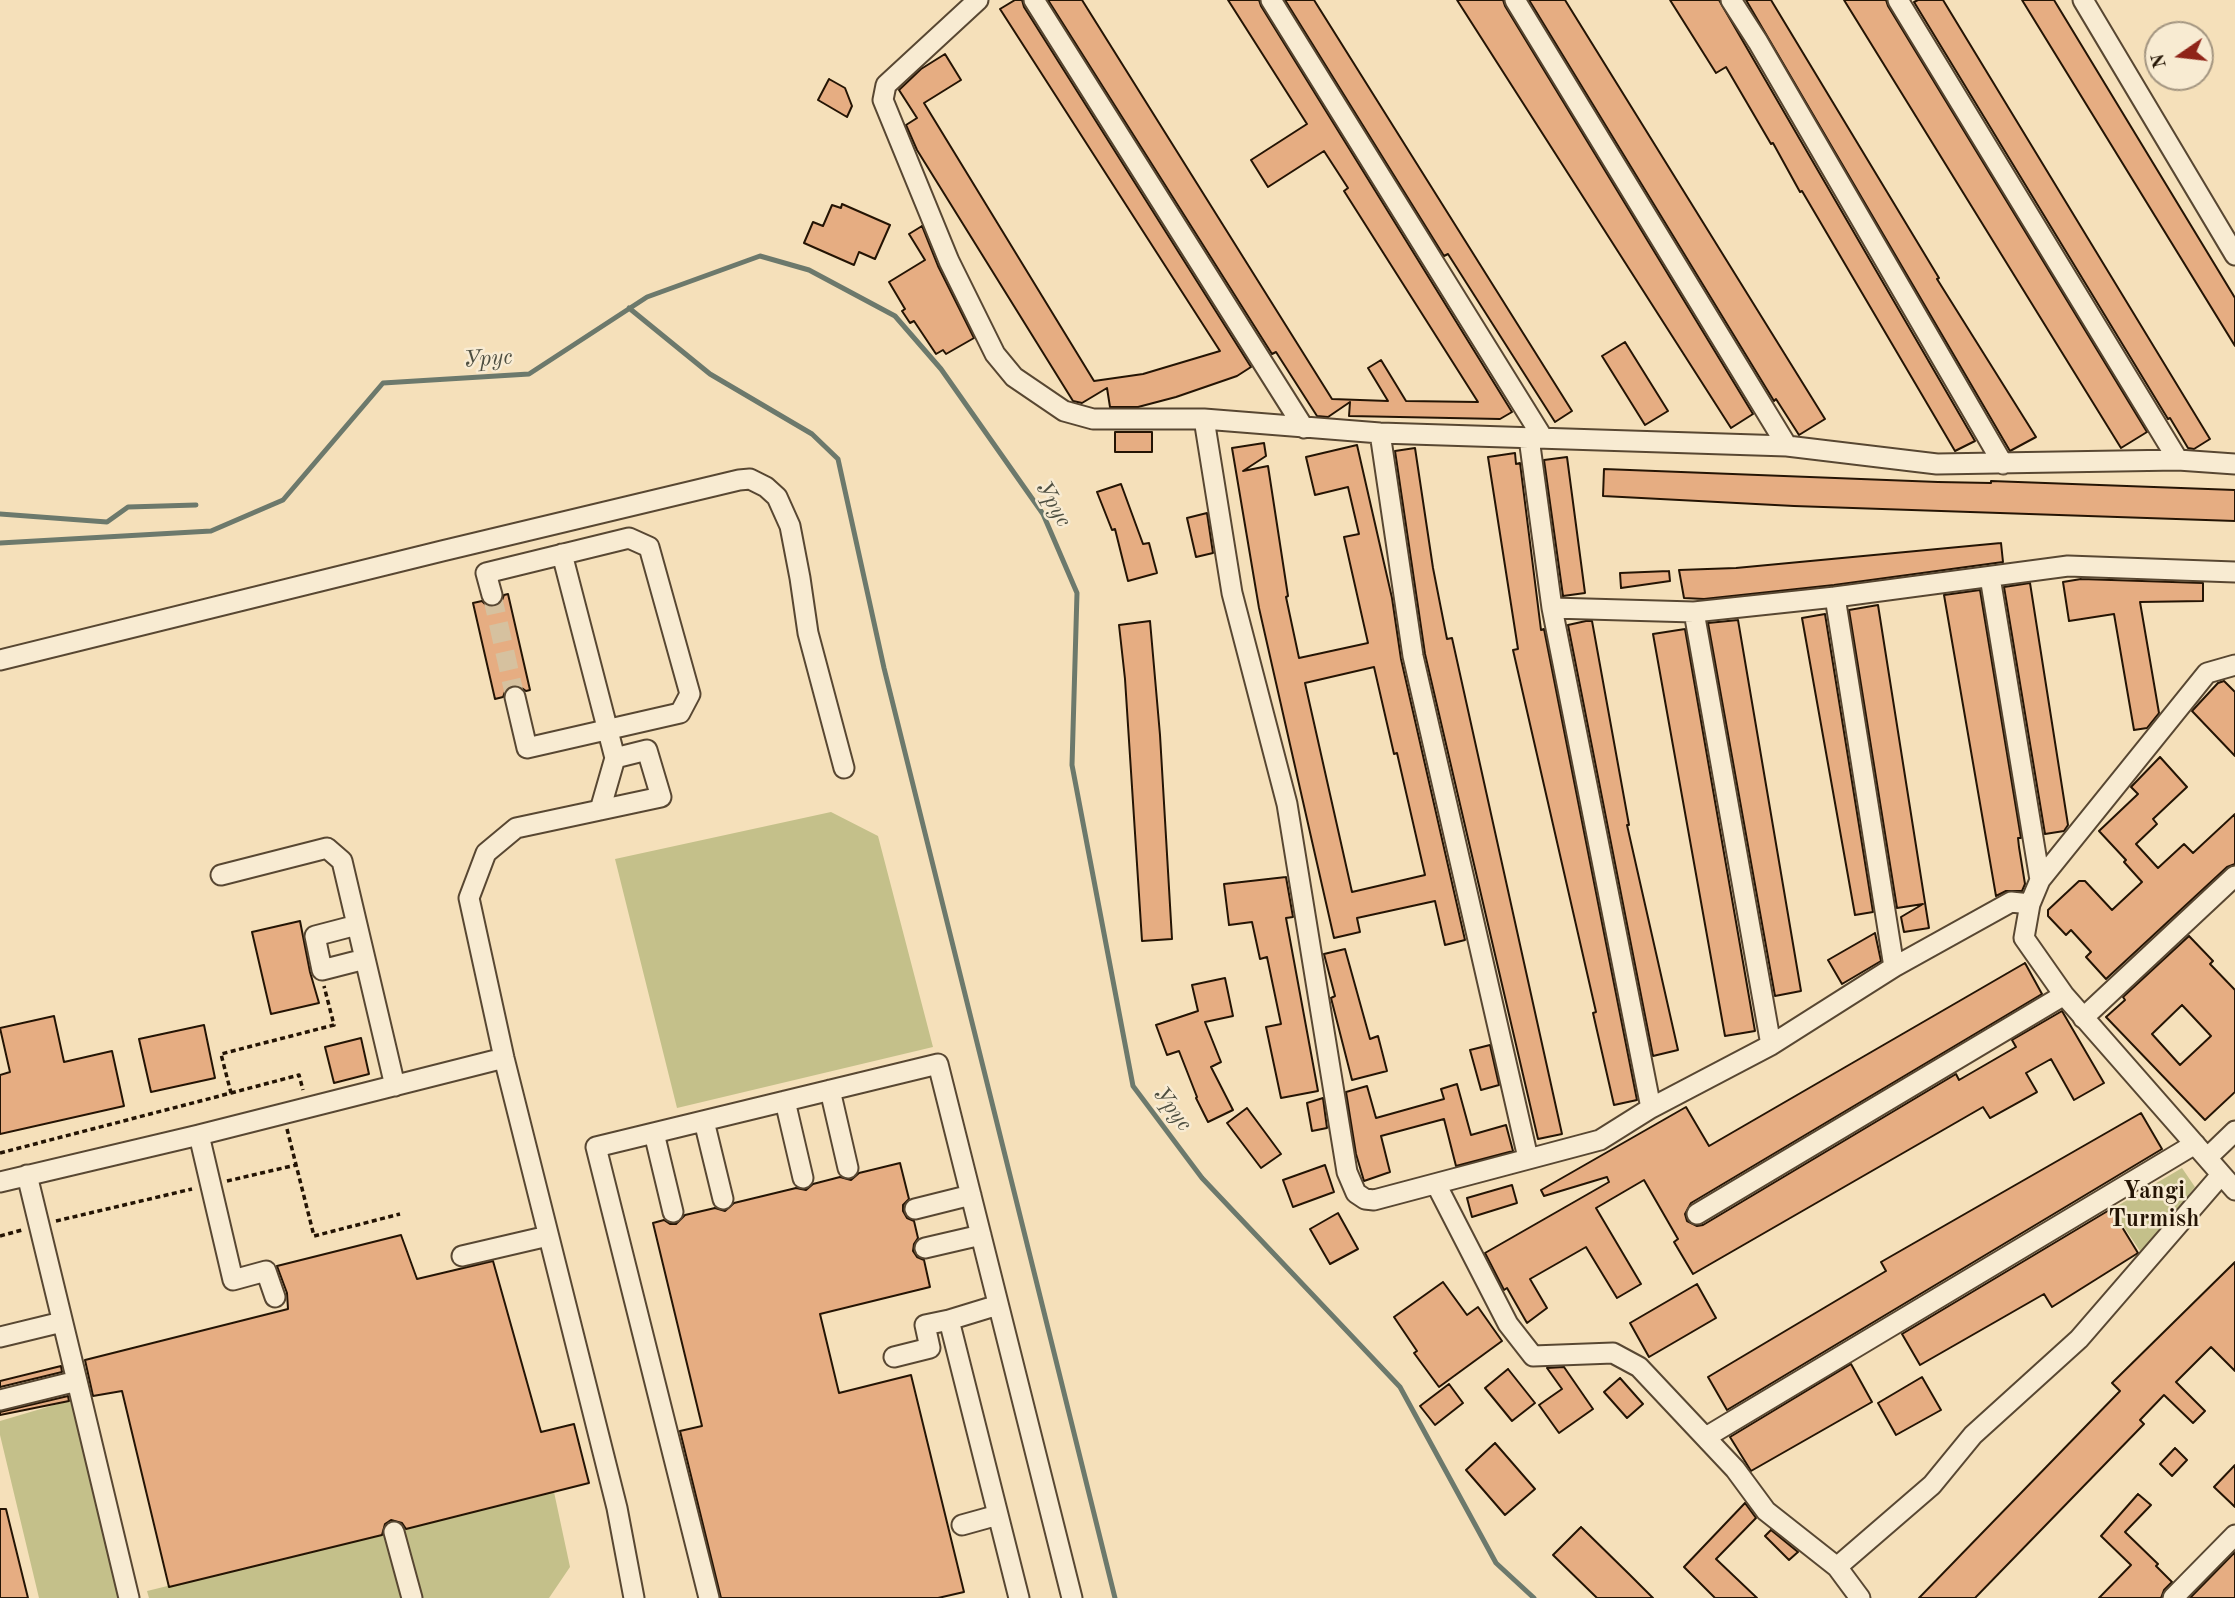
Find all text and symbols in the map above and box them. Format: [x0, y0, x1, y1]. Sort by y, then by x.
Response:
north arrow [2144, 21, 2214, 91]
text: N [2149, 51, 2171, 70]
water label: Урус [462, 343, 514, 375]
water label: Урус [1029, 476, 1077, 532]
water label: Урус [1146, 1081, 1198, 1137]
district label: Yangi Turmish [2109, 1178, 2199, 1234]

